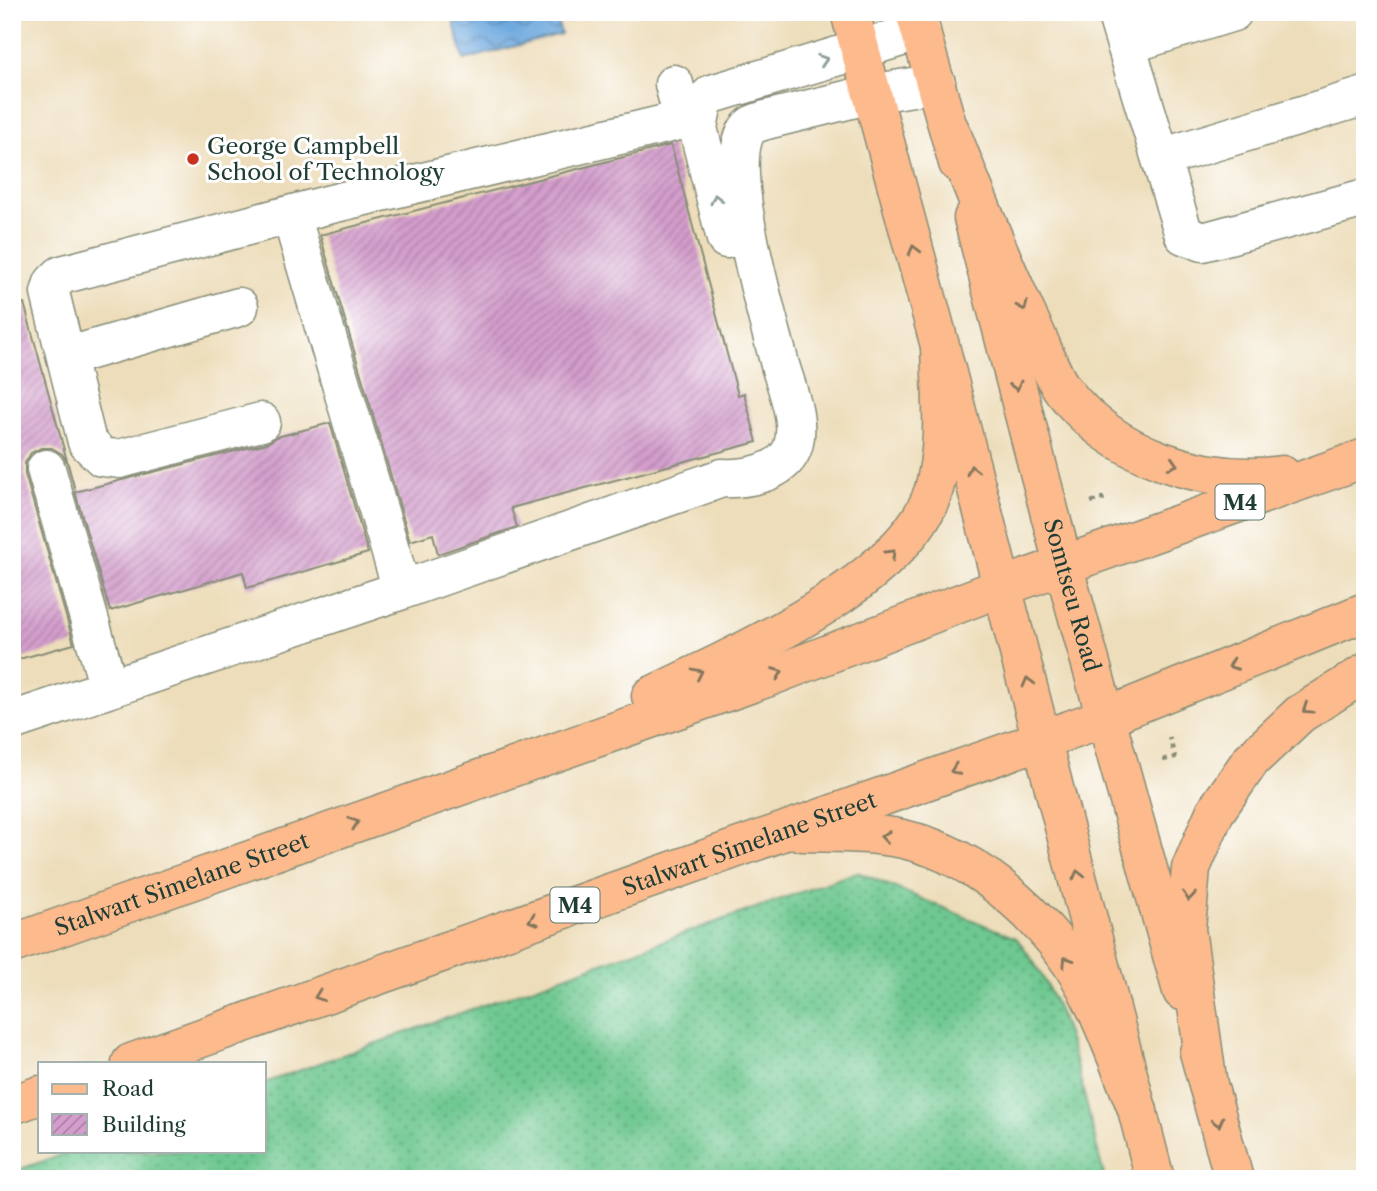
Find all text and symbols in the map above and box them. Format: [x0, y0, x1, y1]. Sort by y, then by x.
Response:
one-way arrow [816, 54, 828, 68]
place label: George Campbell School of Technology [207, 132, 445, 186]
marker: George Campbell School of Technology [185, 151, 201, 167]
one-way arrow [710, 193, 724, 205]
one-way arrow [908, 244, 922, 256]
one-way arrow [1015, 300, 1029, 312]
one-way arrow [1008, 379, 1022, 391]
one-way arrow [1167, 455, 1179, 470]
one-way arrow [966, 464, 980, 476]
road number: M4 [1216, 484, 1264, 520]
street label: Somtseu Road [1038, 516, 1106, 675]
one-way arrow [882, 549, 895, 562]
one-way arrow [1228, 657, 1240, 671]
one-way arrow [691, 667, 703, 681]
one-way arrow [771, 668, 783, 682]
one-way arrow [1021, 676, 1036, 688]
one-way arrow [1302, 701, 1315, 714]
one-way arrow [950, 762, 962, 776]
street label: Stalwart Simelane Street [618, 786, 880, 902]
one-way arrow [347, 817, 359, 831]
street label: Stalwart Simelane Street [51, 826, 313, 942]
one-way arrow [879, 829, 891, 844]
one-way arrow [1072, 869, 1086, 881]
road number: M4 [550, 888, 600, 922]
one-way arrow [1182, 890, 1197, 901]
one-way arrow [528, 912, 540, 926]
one-way arrow [1063, 956, 1076, 969]
one-way arrow [314, 988, 326, 1002]
legend [38, 1062, 266, 1152]
text: Road [102, 1076, 154, 1101]
text: Building [102, 1112, 187, 1137]
one-way arrow [1210, 1116, 1225, 1128]

